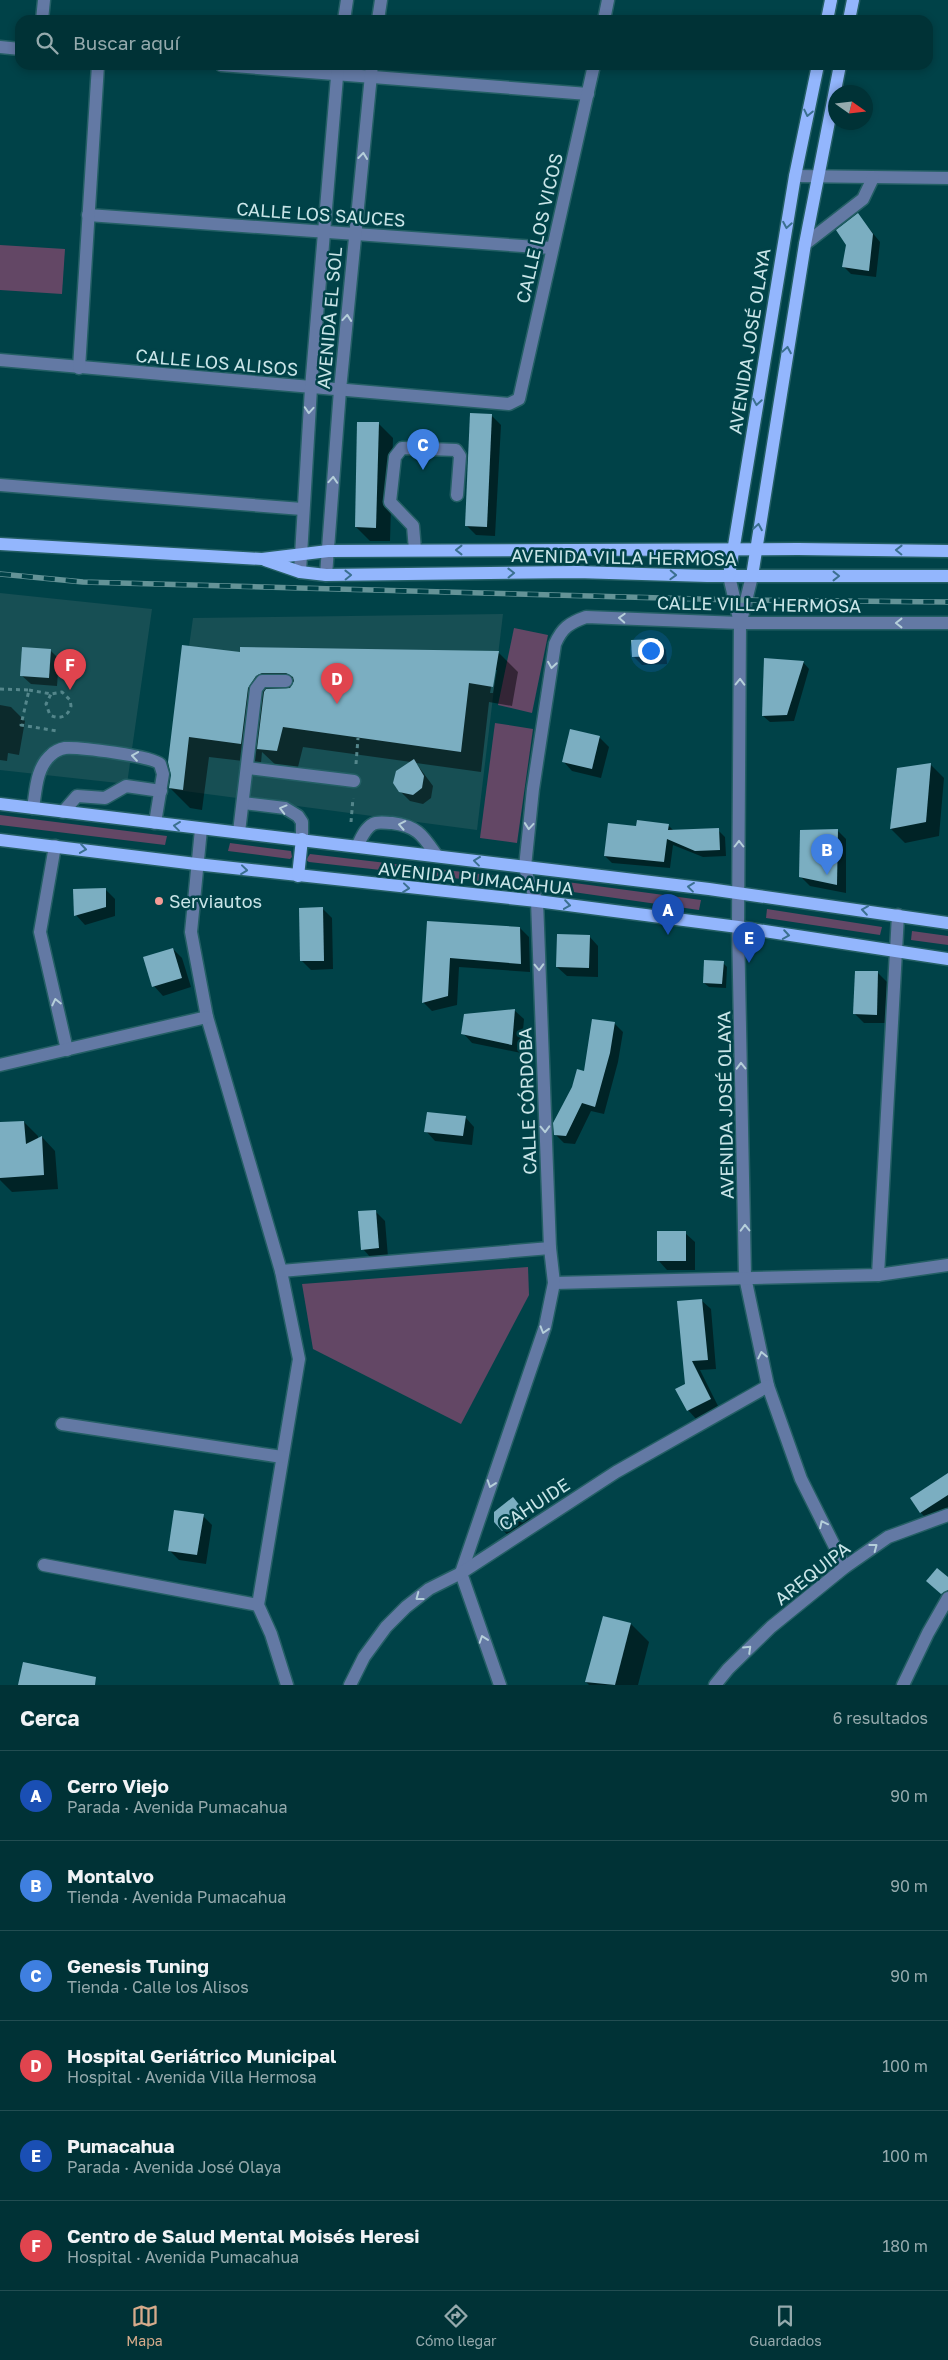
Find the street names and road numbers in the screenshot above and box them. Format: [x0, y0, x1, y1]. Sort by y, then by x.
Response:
street label: CALLE LOS VICOS [511, 151, 567, 305]
street label: CALLE LOS SAUCES [236, 197, 406, 231]
street label: AVENIDA EL SOL [312, 246, 346, 390]
street label: AVENIDA JOSÉ OLAYA [723, 246, 775, 436]
street label: CALLE LOS ALISOS [135, 344, 299, 380]
street label: AVENIDA VILLA HERMOSA [511, 544, 737, 570]
street label: CALLE VILLA HERMOSA [657, 591, 861, 617]
street label: AVENIDA PUMACAHUA [377, 857, 575, 899]
street label: AVENIDA JOSÉ OLAYA [712, 1011, 738, 1199]
street label: CALLE CÓRDOBA [513, 1027, 541, 1175]
street label: CAHUIDE [494, 1473, 574, 1535]
street label: AREQUIPA [770, 1537, 854, 1609]

